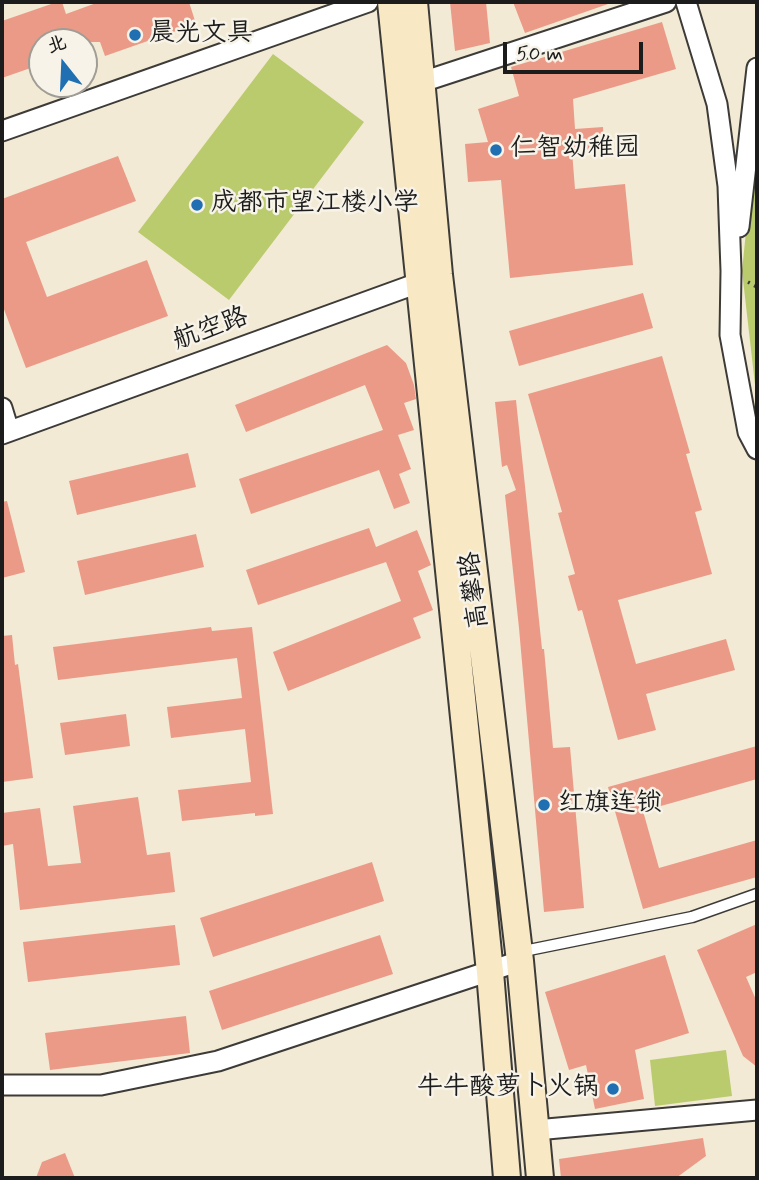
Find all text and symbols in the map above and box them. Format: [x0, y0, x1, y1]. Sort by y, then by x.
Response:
place label: 晨光文具 [149, 19, 253, 51]
marker: 晨光文具 [127, 27, 143, 43]
north arrow [28, 28, 98, 98]
scale bar [507, 28, 647, 72]
text: 北 [44, 30, 70, 59]
text: 50 m [516, 40, 563, 68]
place label: 仁智幼稚园 [510, 134, 640, 166]
marker: 仁智幼稚园 [488, 142, 504, 158]
place label: 成都市望江楼小学 [211, 189, 419, 221]
marker: 成都市望江楼小学 [189, 197, 205, 213]
street label: 航空路 [169, 302, 253, 358]
street label: 高攀路 [456, 549, 496, 631]
place label: 红旗连锁 [558, 789, 662, 821]
marker: 红旗连锁 [536, 797, 552, 813]
place label: 牛牛酸萝卜火锅 [417, 1073, 599, 1105]
marker: 牛牛酸萝卜火锅 [605, 1081, 621, 1097]

